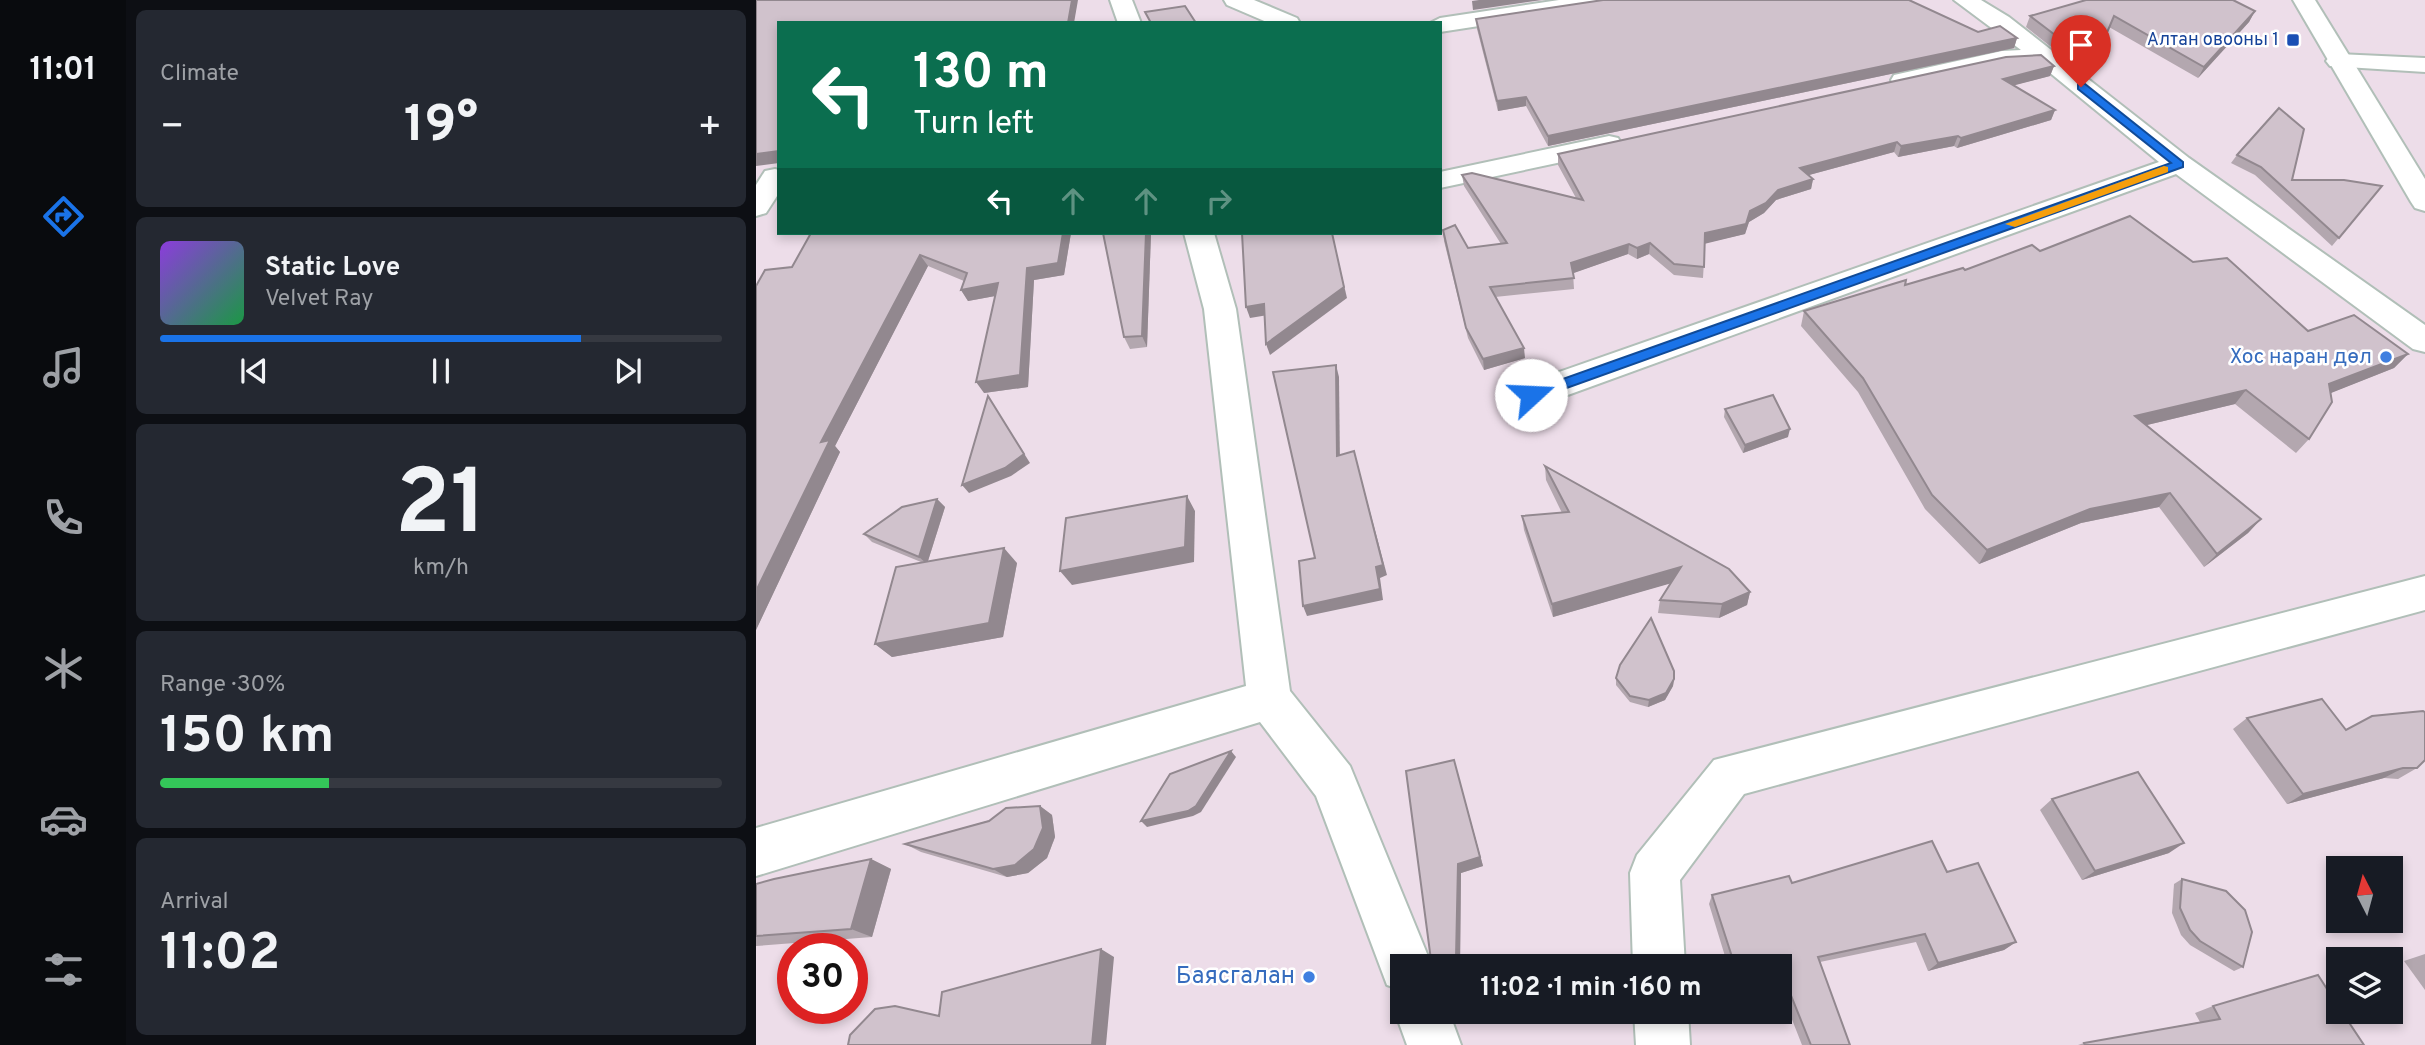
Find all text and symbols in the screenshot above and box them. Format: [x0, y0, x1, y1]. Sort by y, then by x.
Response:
pin [2051, 15, 2111, 87]
icon: arrive [2062, 26, 2100, 64]
place label: Алтан овооны 1 [2147, 29, 2279, 52]
marker: Алтан овооны 1 [2285, 32, 2301, 48]
text: 130 m [913, 44, 1049, 106]
icon: left [798, 49, 889, 140]
text: 11:01 [29, 51, 97, 91]
text: Climate [160, 60, 239, 89]
text: 19° [404, 94, 478, 160]
text: − [160, 104, 185, 153]
text: + [697, 104, 722, 153]
text: Turn left [913, 105, 1034, 145]
icon: left [981, 182, 1019, 220]
icon: ahead [1054, 182, 1092, 220]
icon: ahead [1127, 182, 1165, 220]
icon: right [1200, 182, 1238, 220]
icon: directions [39, 192, 88, 241]
text: Static Love [265, 252, 400, 285]
text: Velvet Ray [265, 285, 373, 314]
icon: music [39, 343, 88, 392]
place label: Хос наран дөл [2230, 344, 2372, 371]
marker: Хос наран дөл [2378, 349, 2394, 365]
icon: previous [235, 352, 273, 390]
icon: pause [422, 352, 460, 390]
icon: next [609, 352, 647, 390]
position arrow [1494, 358, 1568, 432]
text: 21 [395, 451, 487, 566]
icon: phone [39, 493, 88, 542]
text: km/h [413, 554, 469, 583]
icon: climate [39, 644, 88, 693]
text: Range · 30% [160, 671, 285, 700]
text: 150 km [160, 705, 334, 771]
icon: car [39, 795, 88, 844]
north arrow [2326, 856, 2403, 933]
map controls [2326, 856, 2403, 1024]
text: Arrival [160, 888, 229, 917]
text: 11:02 [160, 922, 280, 988]
speed limit sign: 30 [777, 933, 868, 1024]
icon: filters [39, 945, 88, 994]
button: layers [2326, 947, 2403, 1024]
place label: Баясгалан [1176, 962, 1295, 992]
marker: Баясгалан [1301, 969, 1317, 985]
text: 11:02 · 1 min · 160 m [1480, 972, 1702, 1005]

